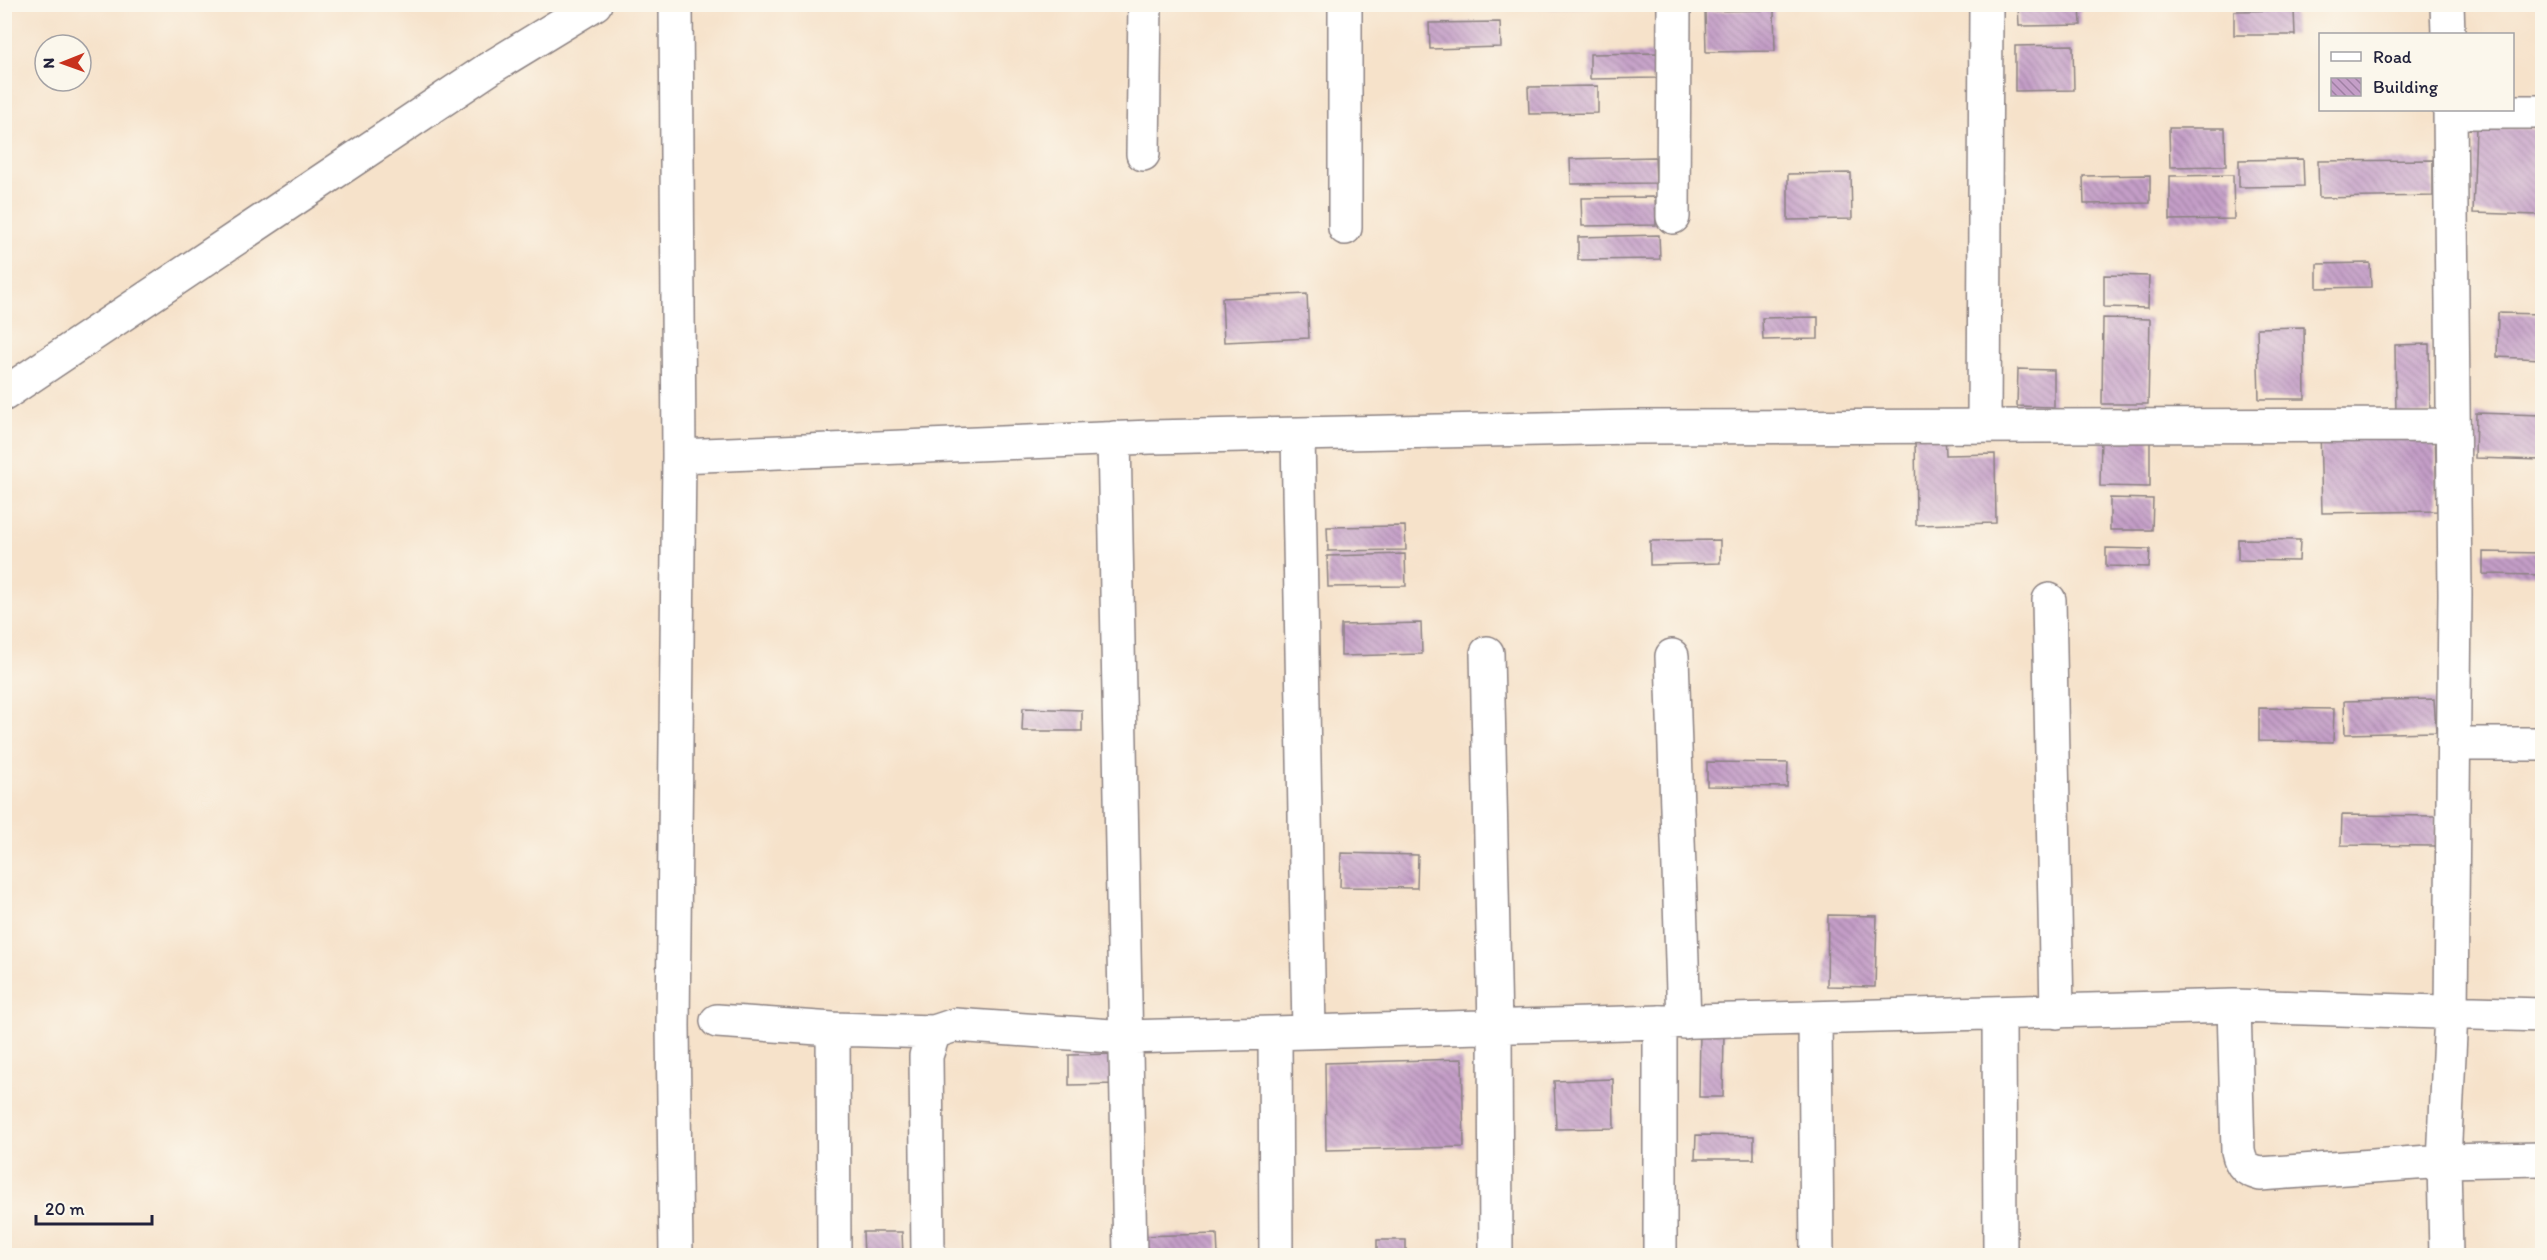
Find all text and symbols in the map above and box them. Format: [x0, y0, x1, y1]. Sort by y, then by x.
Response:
north arrow [33, 33, 93, 93]
legend [2319, 33, 2514, 111]
text: Road [2373, 46, 2412, 68]
text: N [39, 58, 58, 69]
text: Building [2373, 76, 2439, 98]
scale bar [36, 1188, 152, 1226]
text: 20 m [45, 1198, 85, 1220]

